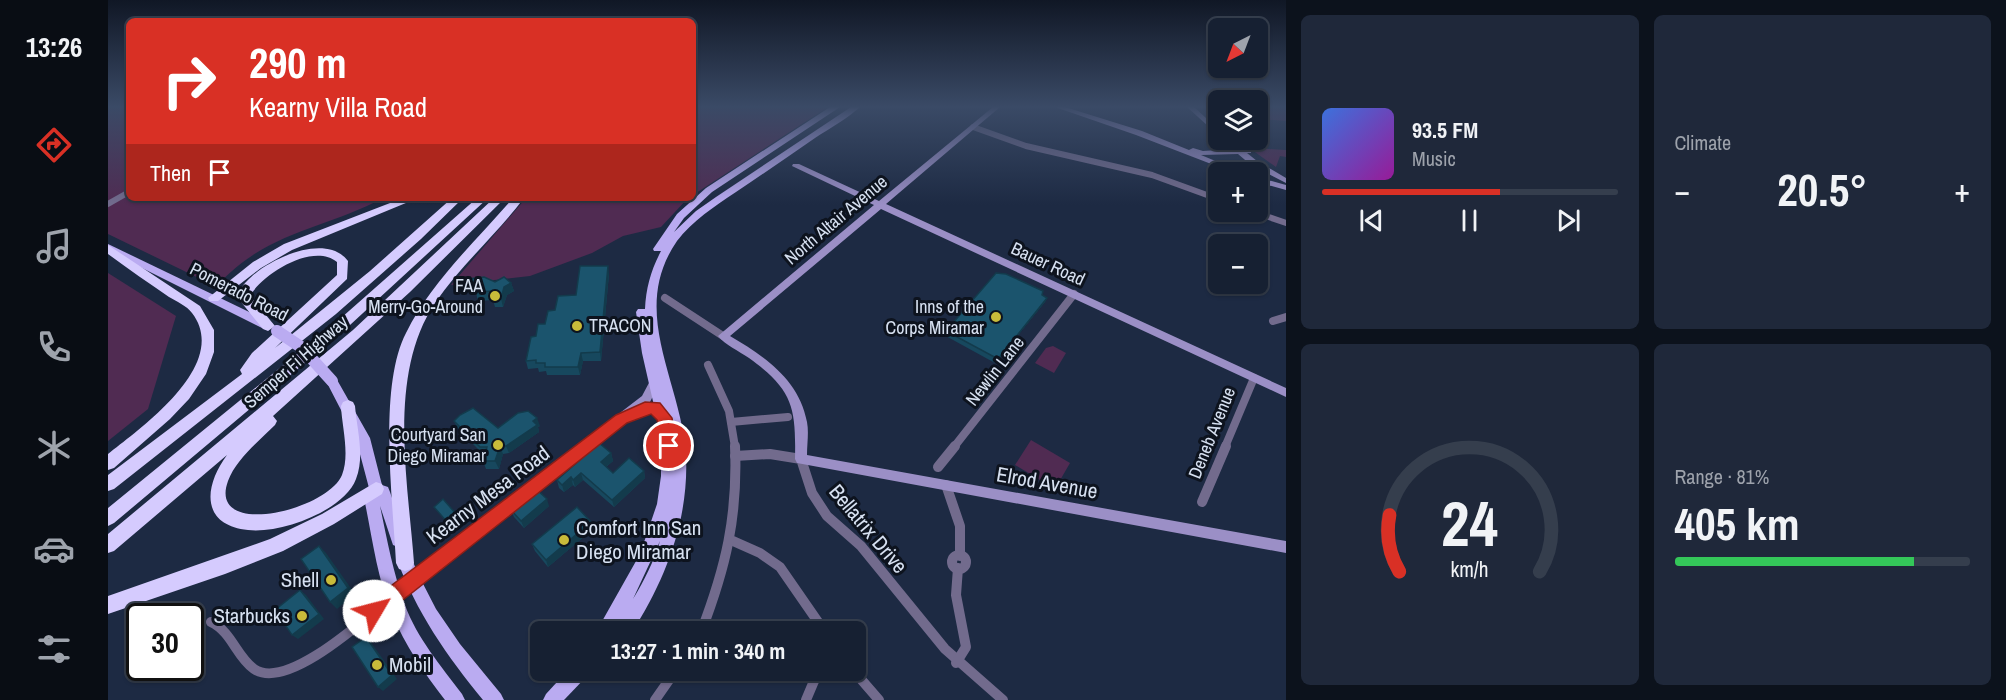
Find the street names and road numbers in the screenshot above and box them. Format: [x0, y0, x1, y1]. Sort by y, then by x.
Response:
street label: North Altair Avenue [779, 169, 892, 270]
street label: Bauer Road [1007, 236, 1089, 292]
street label: Pomerado Road [186, 256, 293, 327]
street label: Semper Fi Highway [238, 309, 354, 414]
street label: Newlin Lane [959, 331, 1030, 411]
street label: Deneb Avenue [1182, 383, 1241, 482]
street label: Kearny Mesa Road [420, 439, 555, 551]
street label: Elrod Avenue [994, 459, 1100, 506]
street label: Bellatrix Drive [823, 478, 914, 579]

